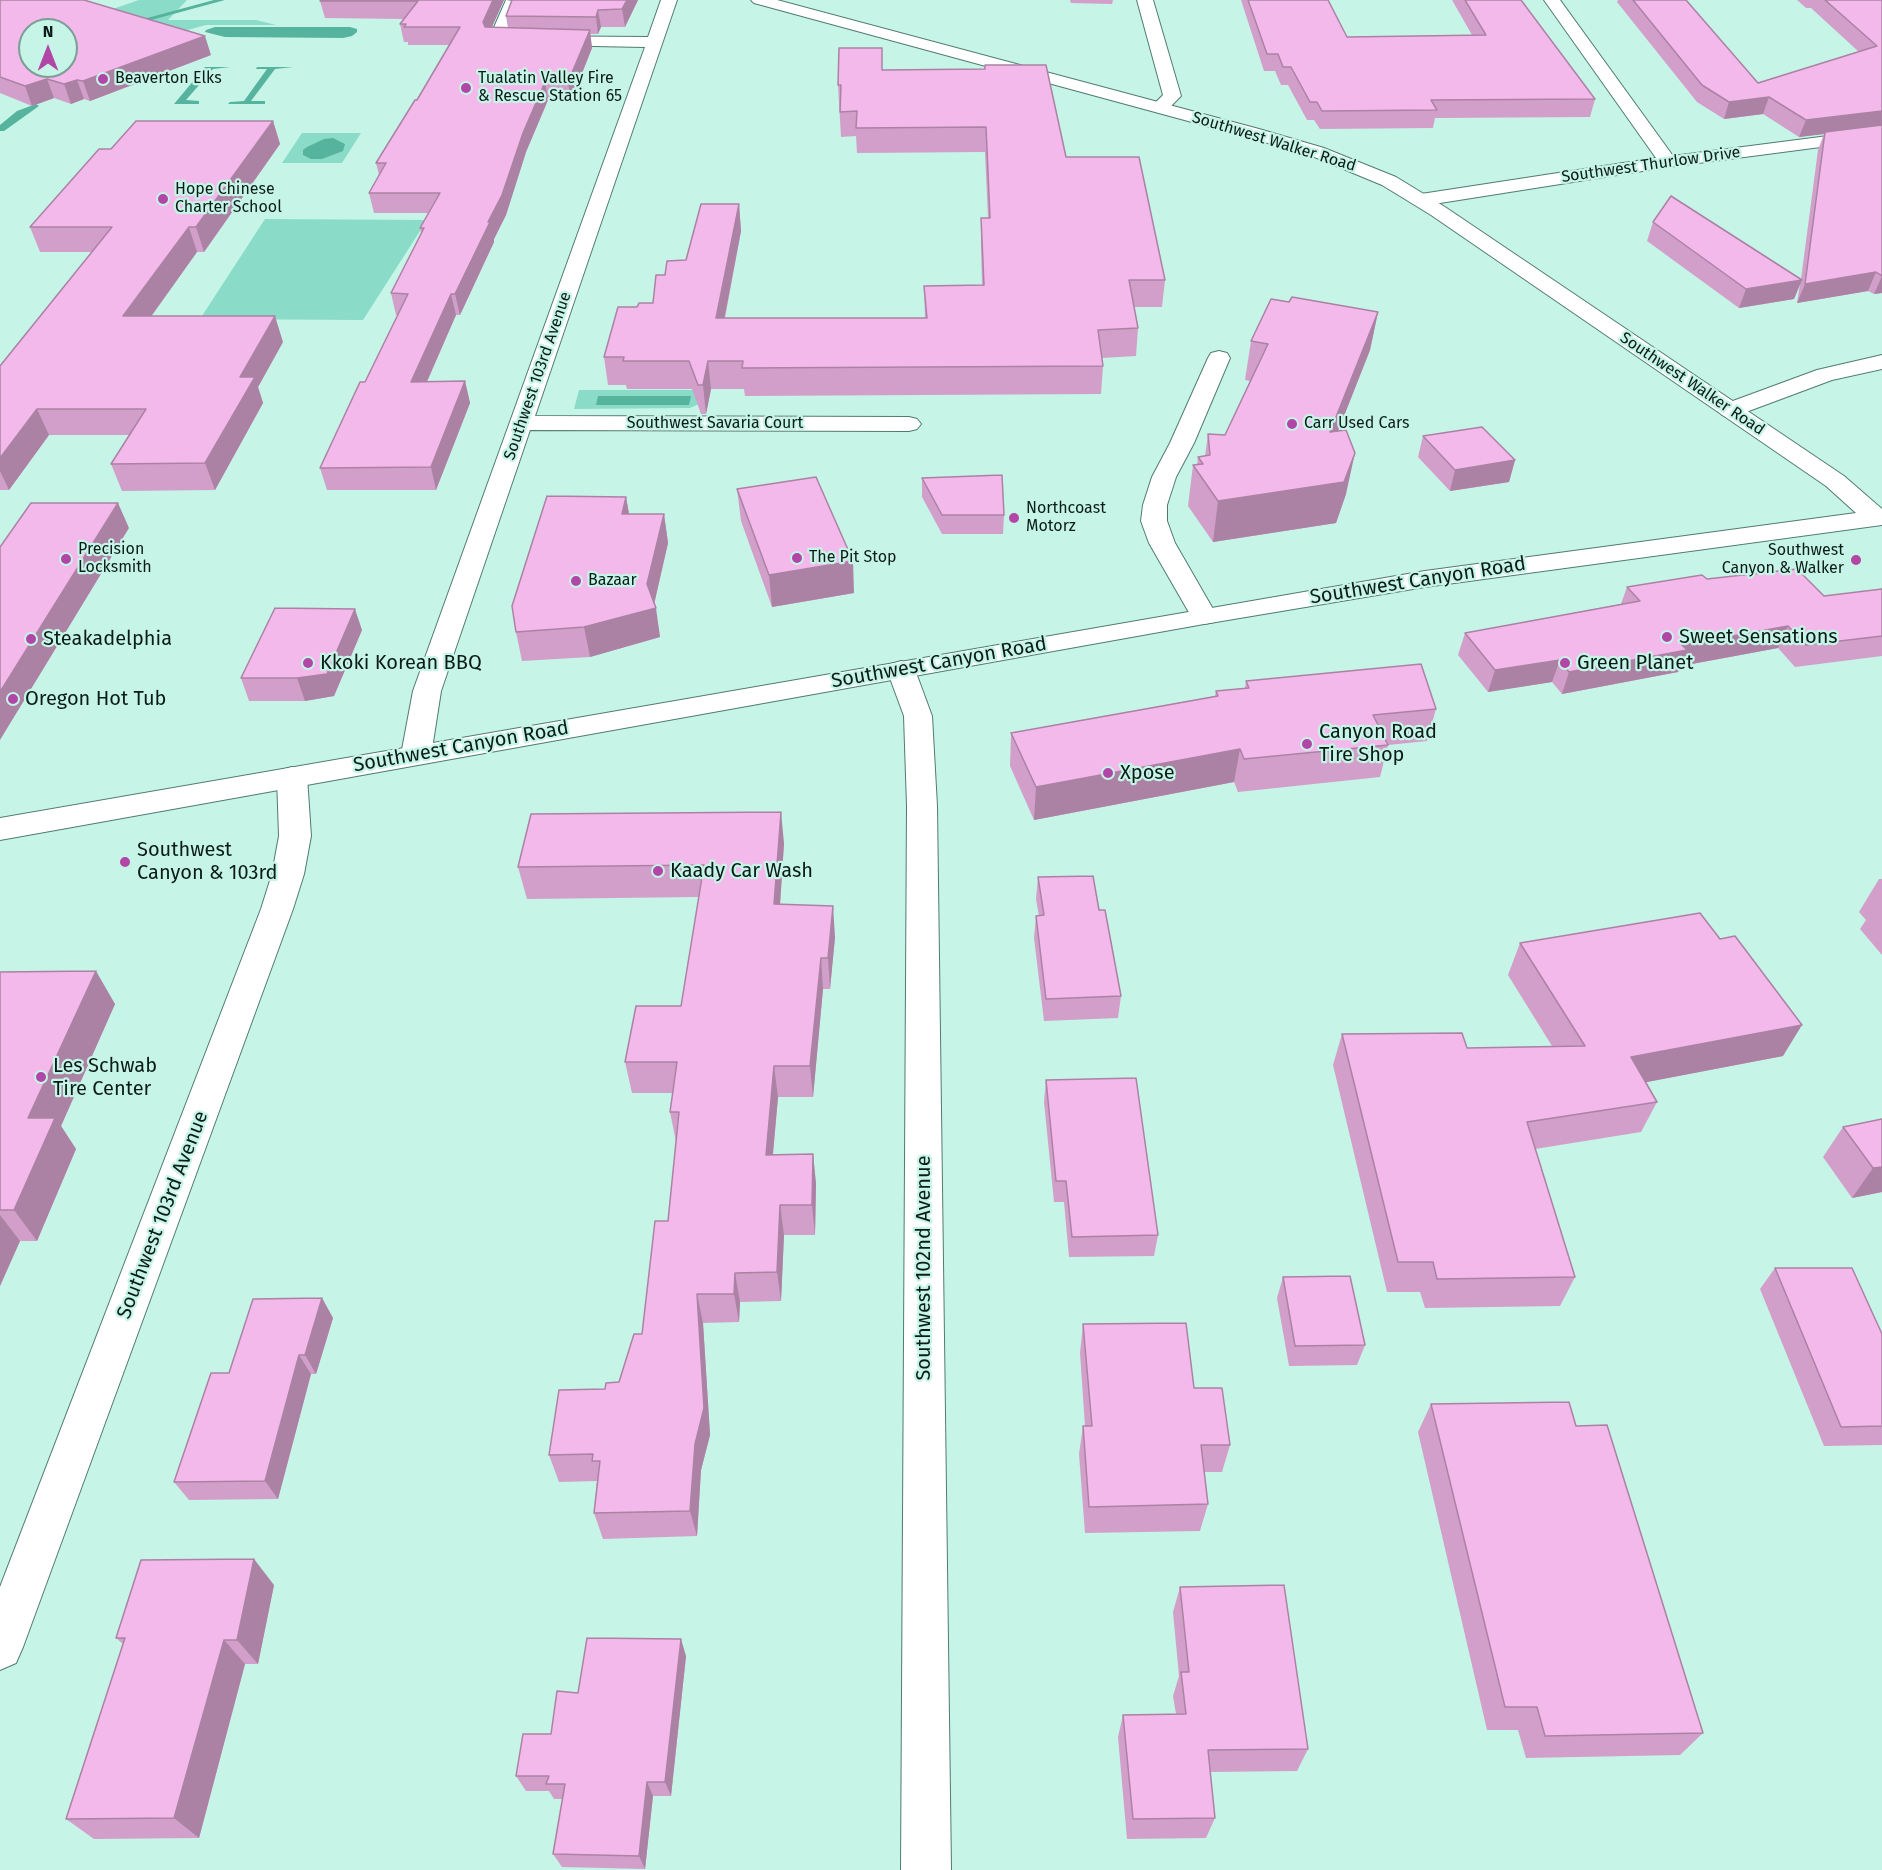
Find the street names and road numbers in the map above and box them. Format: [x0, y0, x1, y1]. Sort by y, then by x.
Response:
street label: Southwest Walker Road [1190, 108, 1358, 176]
street label: Southwest Thurlow Drive [1560, 143, 1742, 187]
street label: Southwest 103rd Avenue [500, 289, 576, 463]
street label: Southwest Walker Road [1616, 328, 1768, 440]
street label: Southwest Savaria Court [627, 414, 803, 434]
street label: Southwest Canyon Road [1308, 552, 1528, 610]
street label: Southwest Canyon Road [829, 632, 1049, 694]
street label: Southwest Canyon Road [351, 716, 571, 778]
street label: Southwest 103rd Avenue [112, 1108, 214, 1322]
street label: Southwest 102nd Avenue [912, 1155, 936, 1381]

